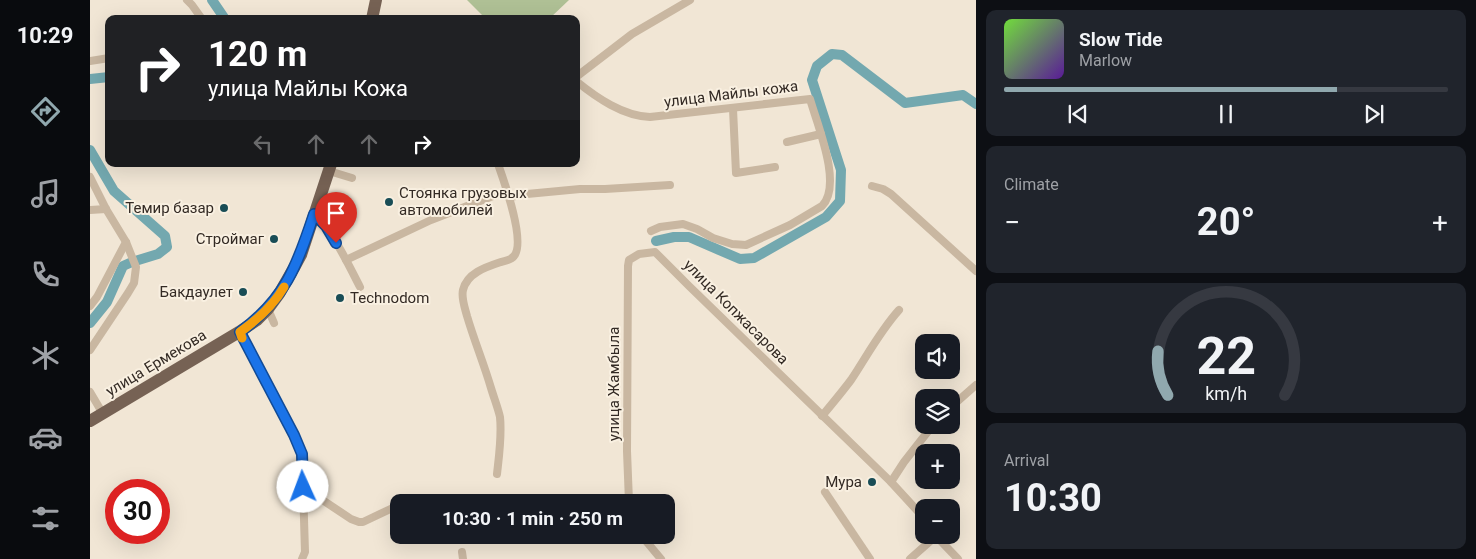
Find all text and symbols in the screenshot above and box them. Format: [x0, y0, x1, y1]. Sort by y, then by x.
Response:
text: 10:29 [17, 23, 73, 48]
text: Slow Tide [1079, 28, 1162, 51]
text: 120 m [208, 34, 307, 75]
icon: right [125, 35, 190, 100]
text: Marlow [1079, 51, 1132, 70]
text: улица Майлы Кожа [208, 76, 408, 101]
street label: улица Майлы кожа [663, 77, 799, 111]
icon: directions [28, 94, 63, 129]
icon: previous [1064, 100, 1092, 128]
icon: pause [1212, 100, 1240, 128]
icon: next [1360, 100, 1388, 128]
icon: left [249, 130, 277, 158]
icon: ahead [302, 130, 330, 158]
icon: ahead [355, 130, 383, 158]
icon: right [408, 130, 436, 158]
text: Climate [1004, 175, 1059, 194]
icon: music [28, 176, 63, 211]
place label: Стоянка грузовых автомобилей [399, 184, 527, 219]
pin [315, 192, 357, 243]
marker: Стоянка грузовых автомобилей [383, 196, 395, 208]
place label: Темир базар [125, 199, 214, 217]
icon: arrive [322, 199, 350, 227]
text: 20° [1197, 200, 1255, 244]
marker: Темир базар [218, 202, 230, 214]
text: − [1004, 206, 1020, 239]
text: + [1432, 206, 1448, 239]
place label: Строймаг [196, 230, 265, 248]
marker: Строймаг [268, 233, 280, 245]
street label: улица Копжасарова [680, 256, 792, 368]
icon: phone [28, 257, 63, 292]
place label: Бакдаулет [160, 283, 233, 301]
marker: Бакдаулет [237, 286, 249, 298]
place label: Technodom [350, 289, 429, 307]
marker: Technodom [334, 292, 346, 304]
street label: улица Ермекова [102, 326, 210, 400]
text: 22 [1196, 326, 1256, 387]
street label: улица Жамбыла [605, 327, 623, 441]
map controls [915, 334, 960, 544]
button: sound [915, 334, 960, 379]
icon: climate [28, 338, 63, 373]
text: km/h [1205, 383, 1247, 404]
button: layers [915, 389, 960, 434]
icon: car [28, 420, 63, 455]
button: + [915, 444, 960, 489]
text: Arrival [1004, 451, 1049, 470]
position arrow [276, 460, 328, 512]
place label: Мура [825, 473, 862, 491]
marker: Мура [866, 476, 878, 488]
text: 10:30 [1004, 476, 1102, 520]
speed limit sign: 30 [105, 479, 170, 544]
button: − [915, 499, 960, 544]
icon: filters [28, 501, 63, 536]
text: 10:30 · 1 min · 250 m [442, 507, 623, 530]

